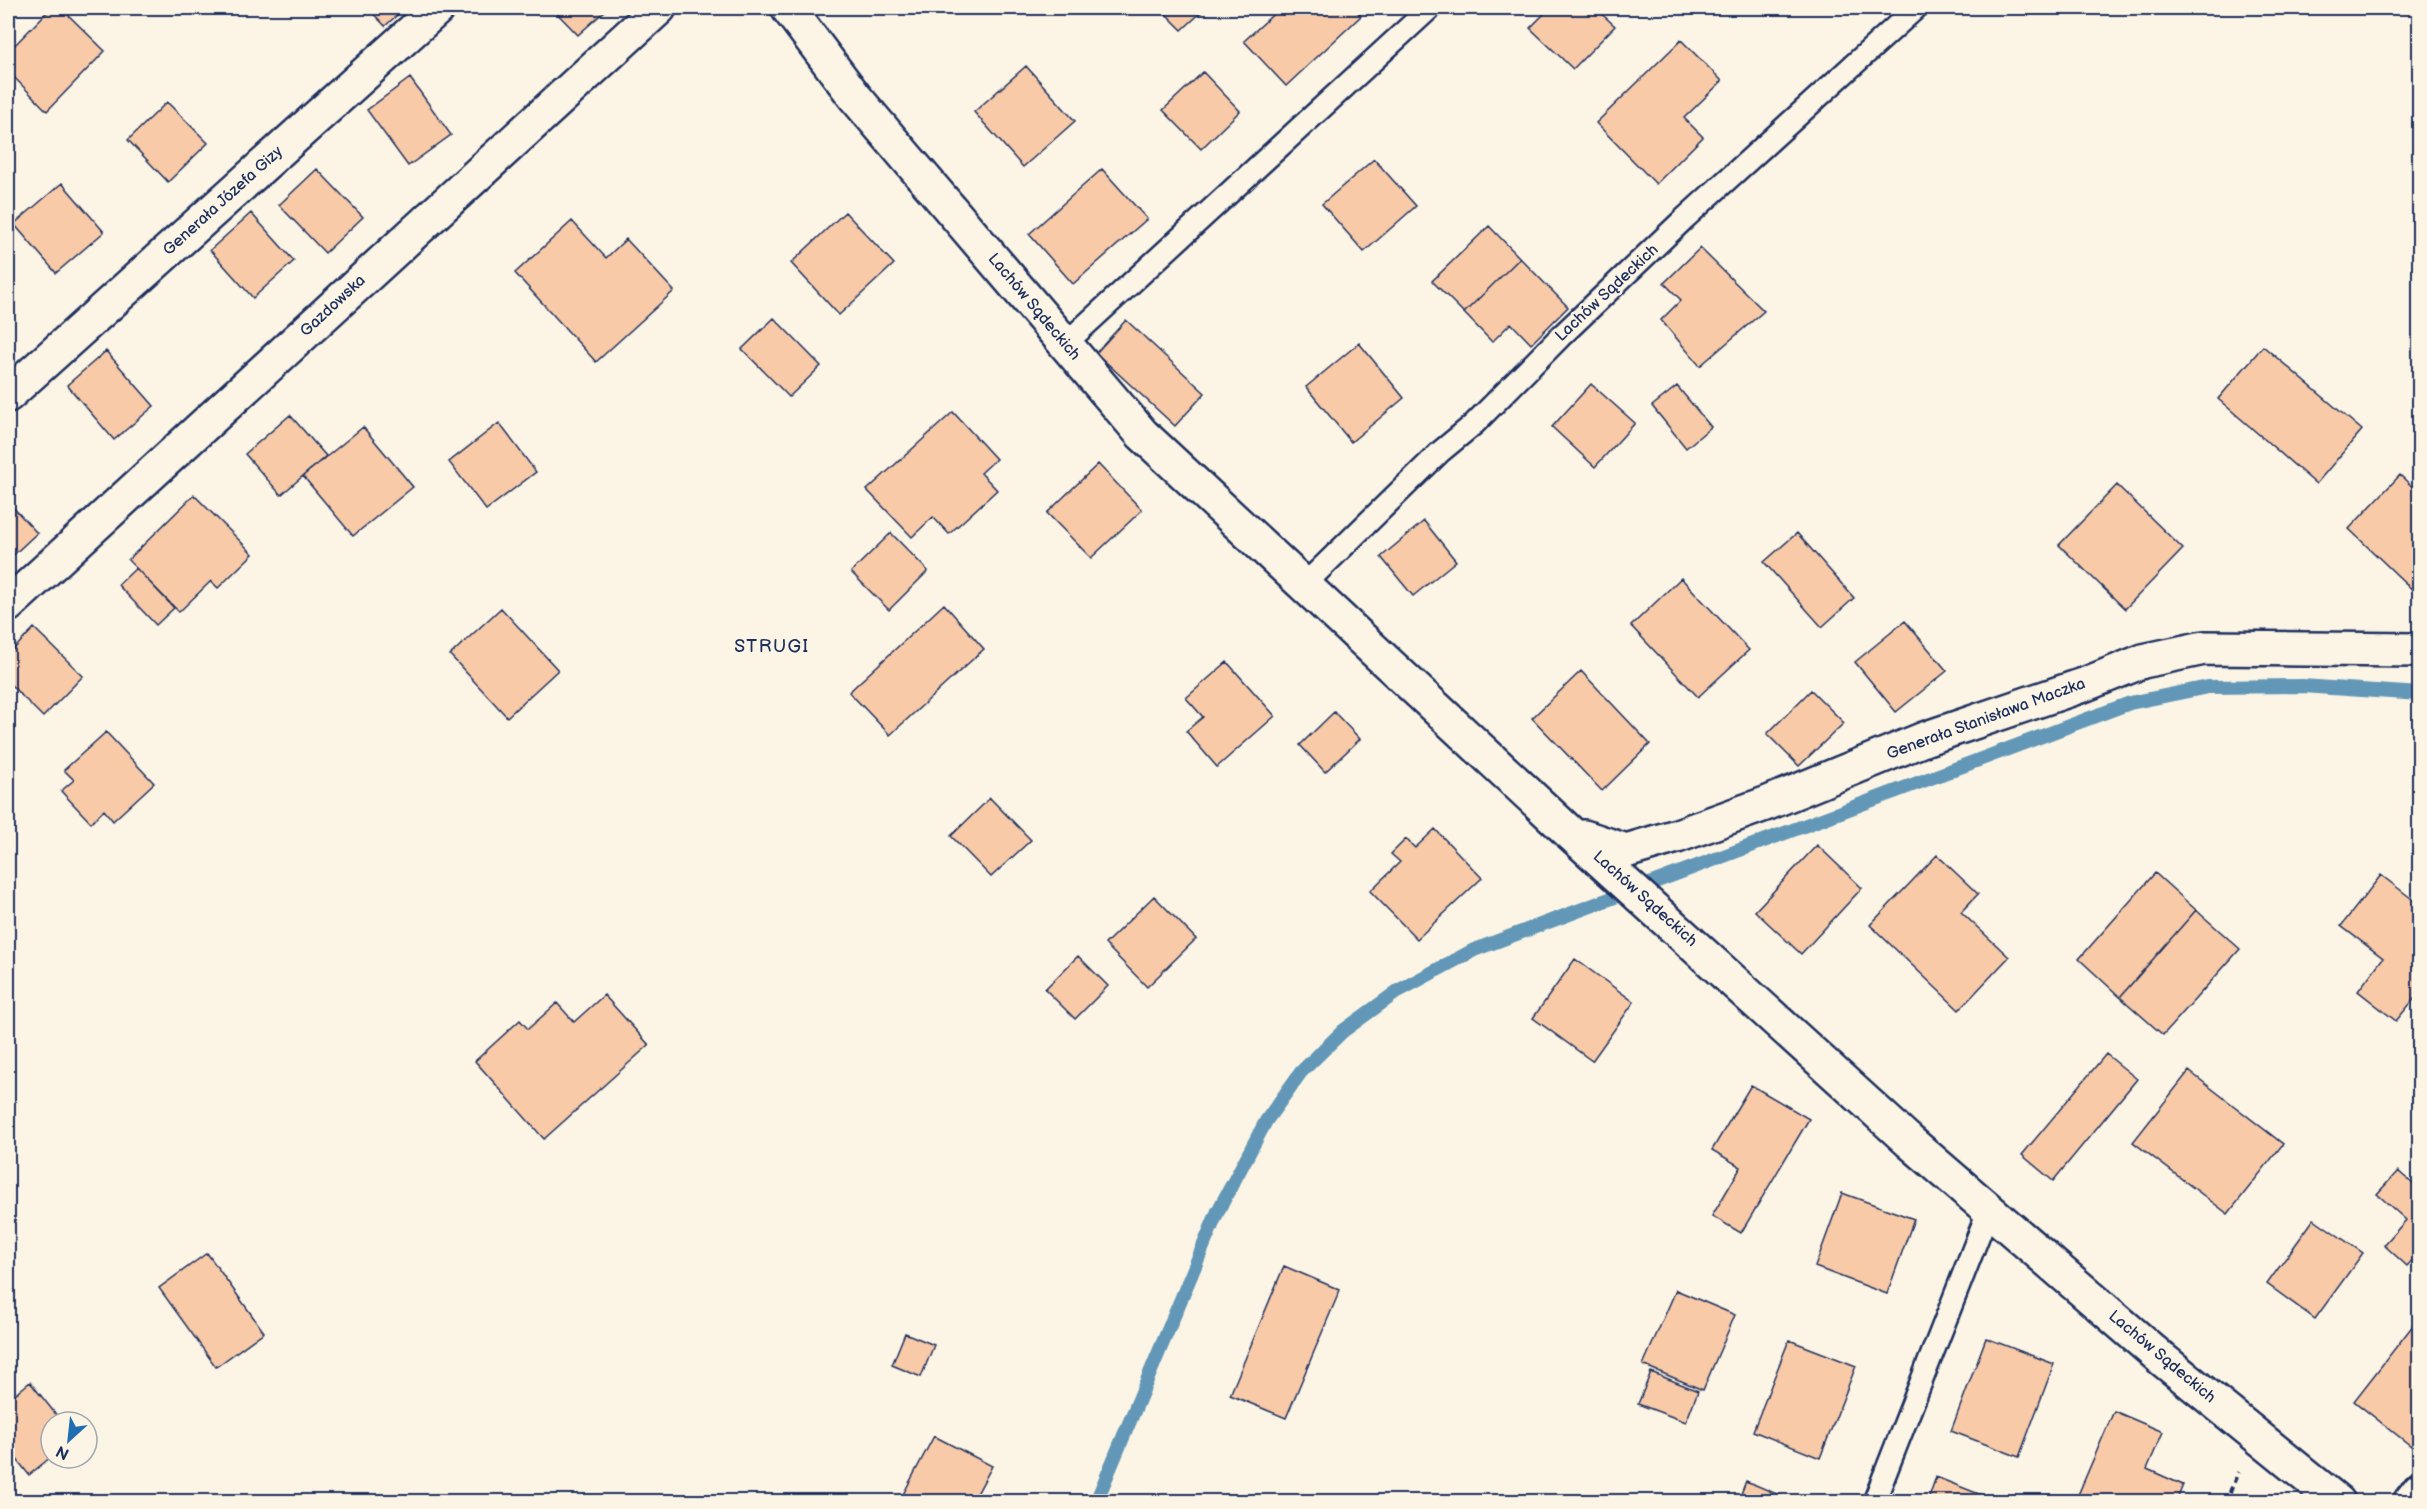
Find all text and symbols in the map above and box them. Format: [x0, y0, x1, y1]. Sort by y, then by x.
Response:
street label: Generała Józefa Gizy [159, 142, 287, 260]
street label: Lachów Sądeckich [1552, 240, 1663, 346]
street label: Lachów Sądeckich [984, 250, 1084, 364]
street label: Gazdowska [297, 271, 369, 341]
district label: STRUGI [734, 636, 810, 657]
street label: Generała Stanisława Maczka [1884, 674, 2088, 764]
street label: Lachów Sądeckich [1589, 847, 1701, 951]
street label: Lachów Sądeckich [2105, 1307, 2219, 1407]
north arrow [39, 1410, 99, 1470]
text: N [53, 1441, 73, 1463]

